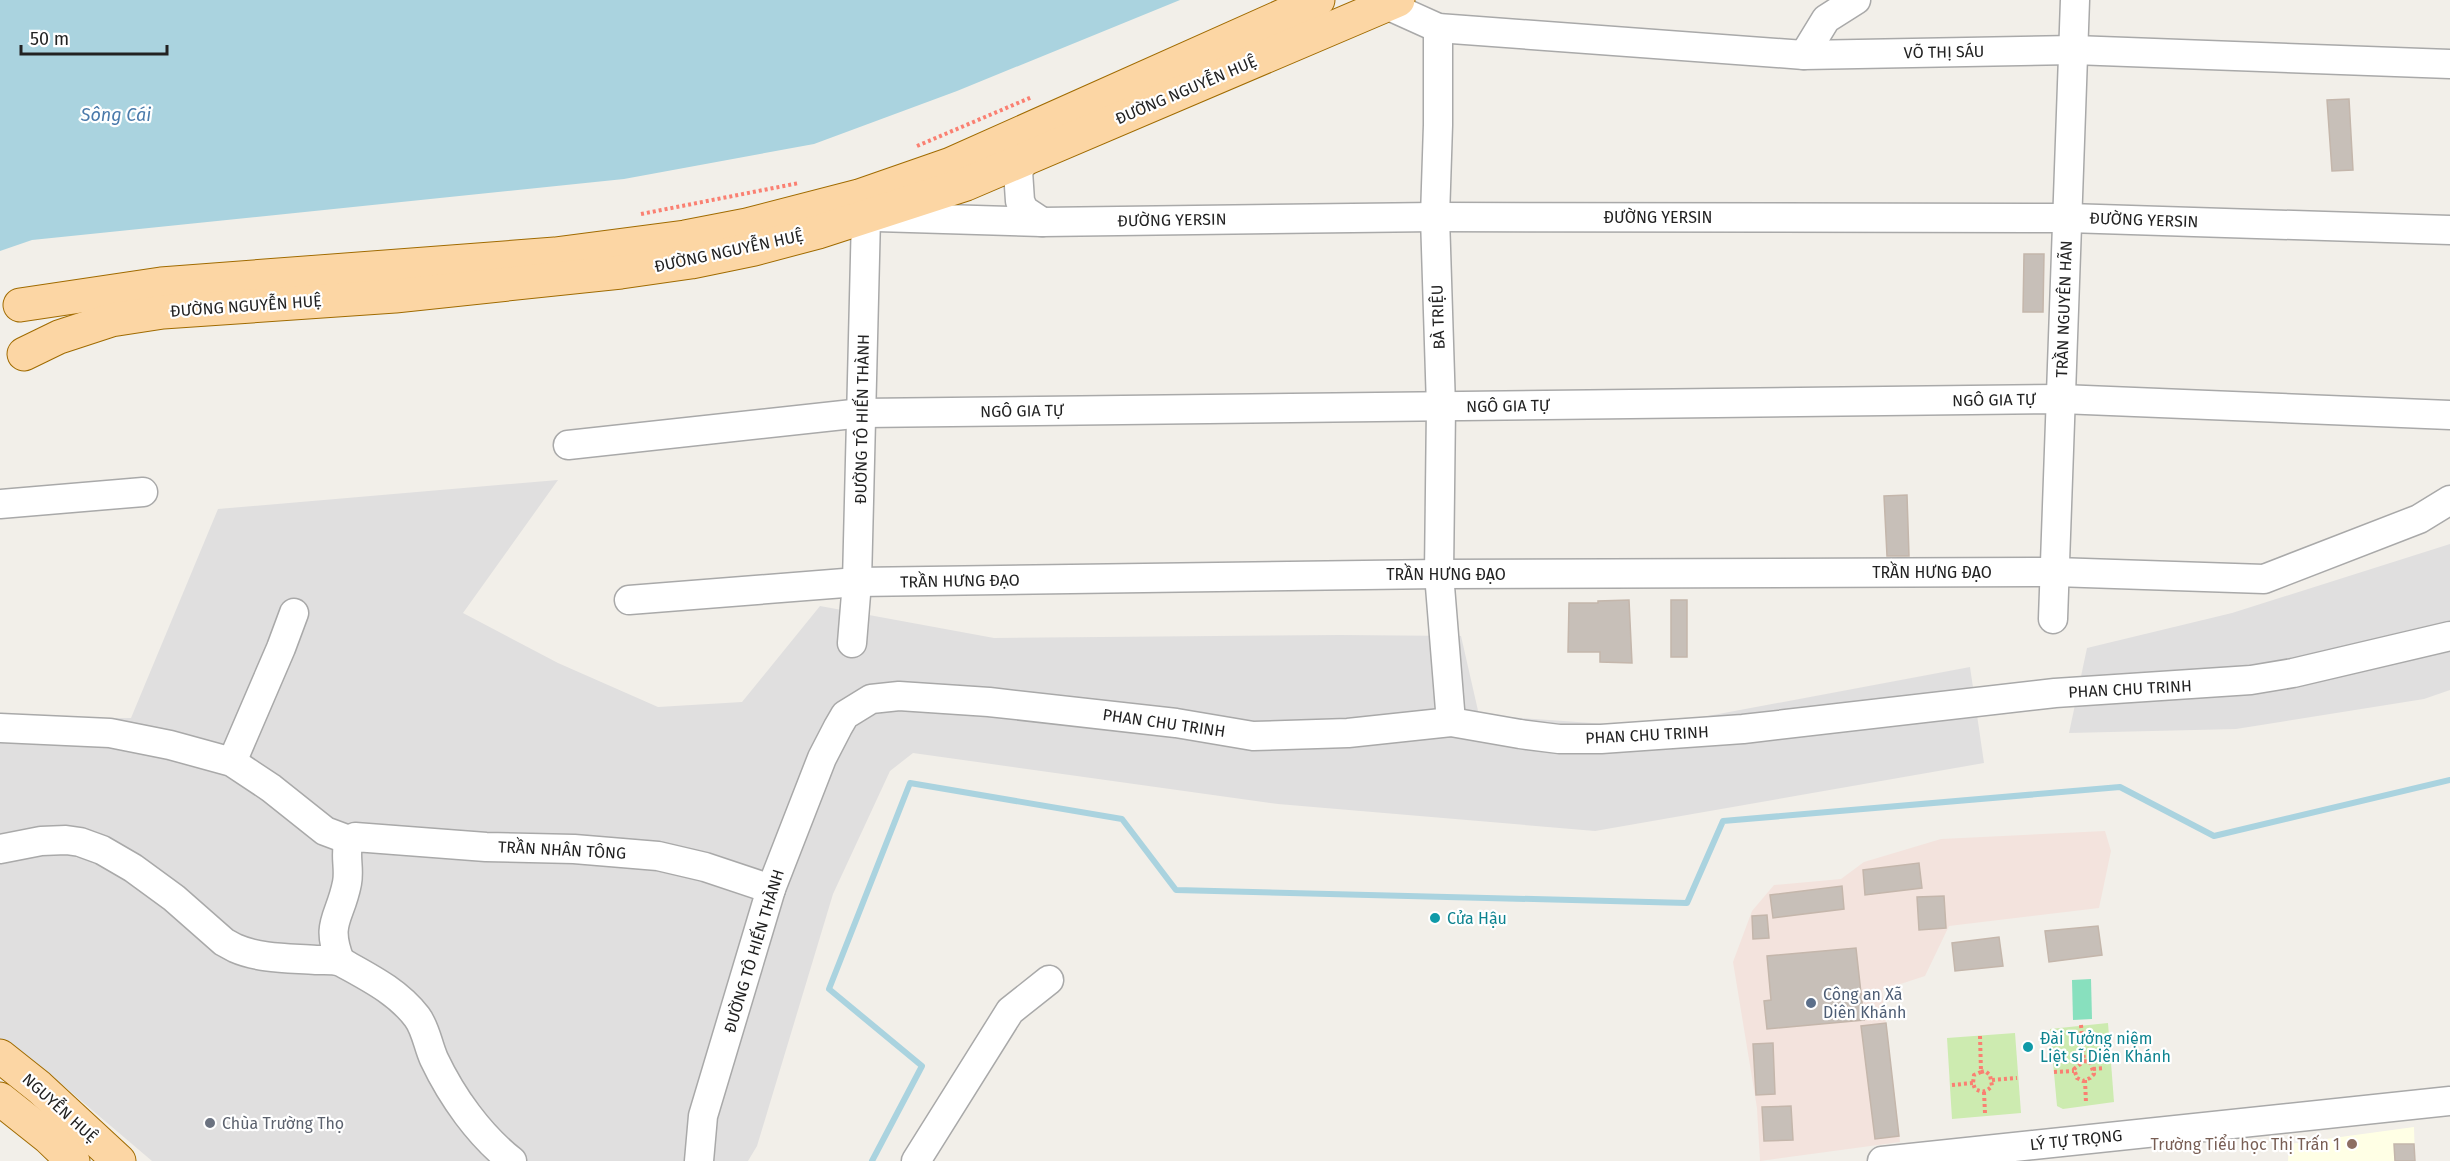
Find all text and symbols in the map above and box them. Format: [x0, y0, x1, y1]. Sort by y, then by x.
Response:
scale bar [21, 18, 166, 56]
text: 50 m [30, 28, 69, 50]
street label: VÕ THỊ SÁU [1904, 41, 1984, 62]
street label: ĐƯỜNG NGUYỄN HUỆ [1112, 50, 1260, 128]
water label: Sông Cái [80, 104, 151, 126]
street label: ĐƯỜNG YERSIN [1603, 207, 1713, 227]
street label: ĐƯỜNG YERSIN [2089, 208, 2199, 231]
street label: ĐƯỜNG YERSIN [1117, 209, 1227, 230]
street label: ĐƯỜNG NGUYỄN HUỆ [652, 224, 805, 276]
street label: TRẦN NGUYÊN HÃN [2050, 240, 2076, 378]
street label: BÀ TRIỆU [1426, 284, 1449, 350]
street label: ĐƯỜNG NGUYỄN HUỆ [169, 289, 322, 321]
street label: ĐƯỜNG TÔ HIẾN THÀNH [849, 334, 873, 504]
street label: NGÔ GIA TỰ [1952, 389, 2037, 410]
street label: NGÔ GIA TỰ [1466, 395, 1551, 416]
street label: NGÔ GIA TỰ [980, 400, 1065, 421]
street label: TRẦN HƯNG ĐẠO [1872, 561, 1992, 582]
street label: TRẦN HƯNG ĐẠO [1386, 563, 1506, 584]
street label: TRẦN HƯNG ĐẠO [900, 568, 1020, 592]
street label: PHAN CHU TRINH [2068, 676, 2192, 702]
street label: PHAN CHU TRINH [1101, 705, 1227, 741]
street label: PHAN CHU TRINH [1585, 722, 1709, 748]
street label: TRẦN NHÂN TÔNG [497, 835, 627, 863]
street label: ĐƯỜNG TÔ HIẾN THÀNH [718, 866, 788, 1035]
place label: Cửa Hậu [1447, 909, 1507, 928]
marker: Cửa Hậu [1428, 911, 1442, 925]
place label: Công an Xã Diên Khánh [1823, 985, 1906, 1022]
marker: Công an Xã Diên Khánh [1804, 996, 1818, 1010]
place label: Đài Tưởng niệm Liệt sĩ Diên Khánh [2040, 1029, 2171, 1066]
marker: Đài Tưởng niệm Liệt sĩ Diên Khánh [2021, 1040, 2035, 1054]
street label: NGUYỄN HUỆ [19, 1068, 103, 1147]
place label: Chùa Trường Thọ [222, 1114, 344, 1133]
marker: Chùa Trường Thọ [203, 1116, 217, 1130]
street label: LÝ TỰ TRỌNG [2029, 1125, 2123, 1154]
place label: Trường Tiểu học Thị Trấn 1 [2151, 1134, 2340, 1154]
marker: Trường Tiểu học Thị Trấn 1 [2345, 1137, 2359, 1151]

